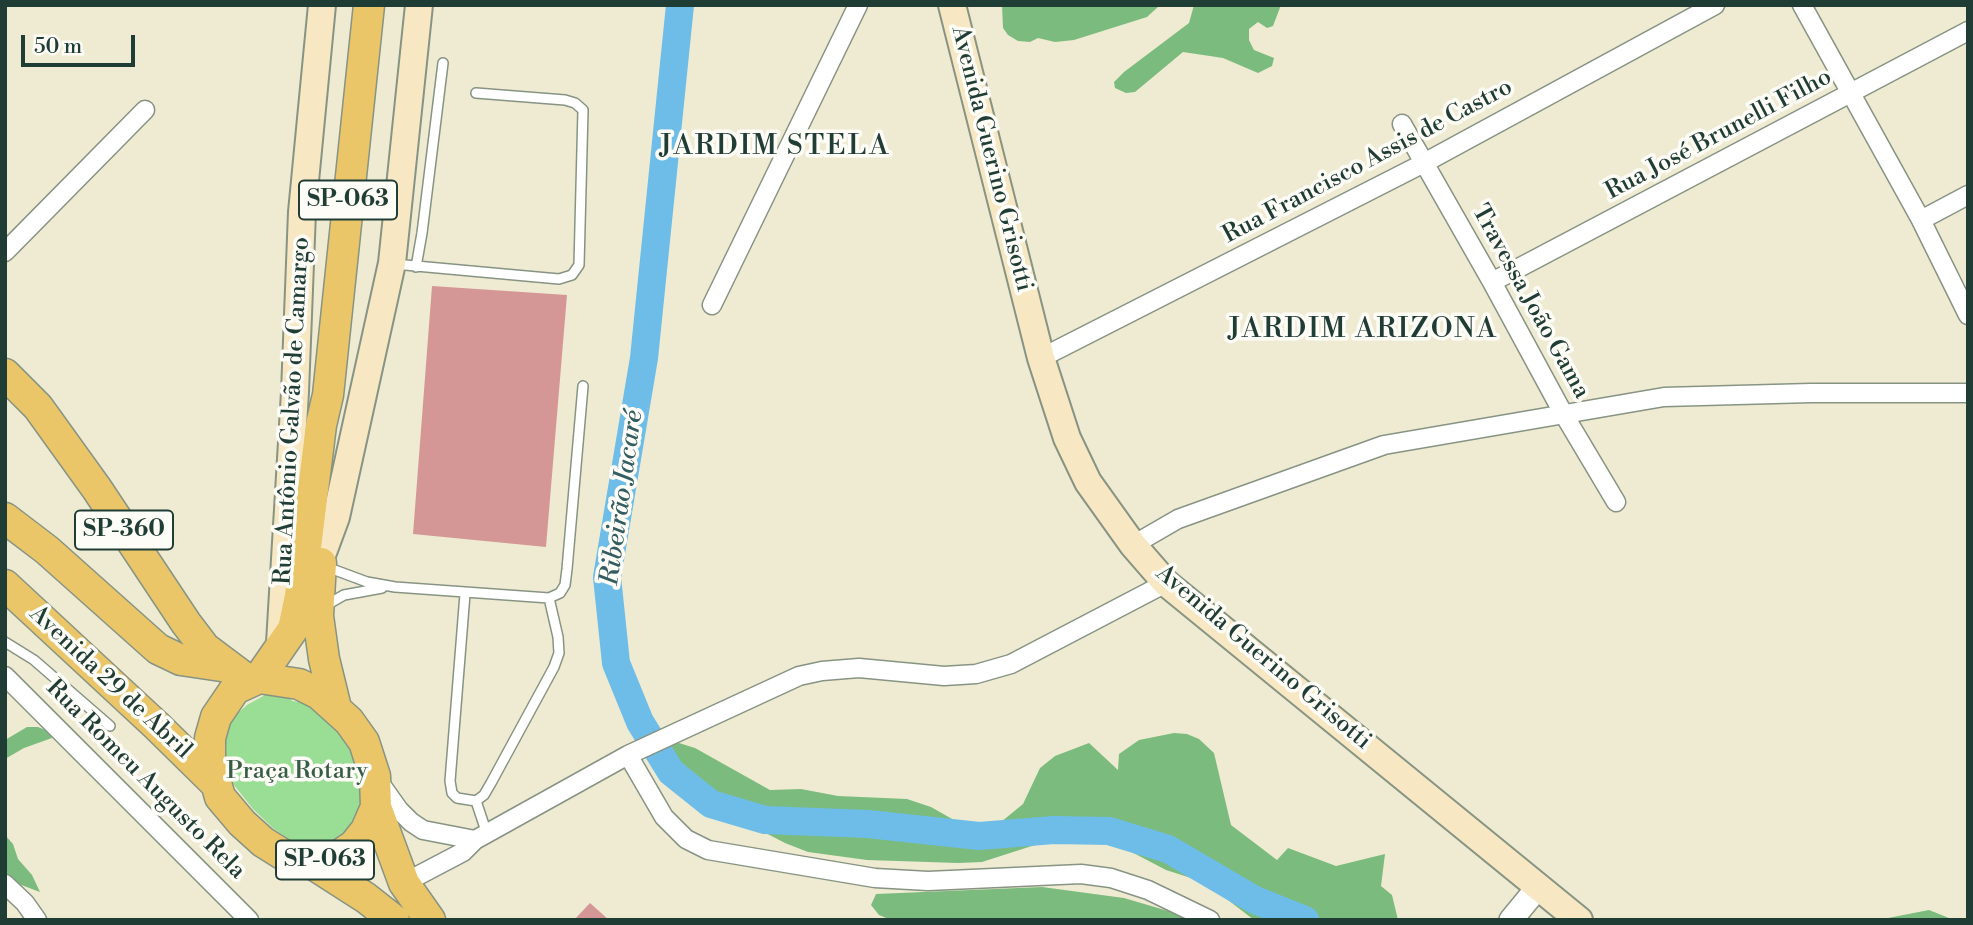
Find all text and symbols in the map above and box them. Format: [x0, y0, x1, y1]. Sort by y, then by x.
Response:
scale bar [24, 21, 138, 65]
street label: Avenida Guerino Grisotti [944, 24, 1038, 294]
text: 50 m [34, 34, 82, 60]
street label: Rua José Brunelli Filho [1601, 63, 1837, 207]
street label: Rua Francisco Assis de Castro [1218, 73, 1518, 251]
district label: JARDIM STELA [661, 130, 889, 164]
road number: SP-063 [299, 181, 397, 220]
street label: Travessa João Gama [1465, 200, 1595, 404]
street label: Rua Antônio Galvão de Camargo [269, 236, 317, 586]
district label: JARDIM ARIZONA [1230, 313, 1496, 347]
water label: Ribeirão Jacaré [595, 408, 651, 588]
road number: SP-360 [75, 510, 173, 550]
street label: Avenida Guerino Grisotti [1150, 560, 1376, 756]
street label: Avenida 29 de Abril [23, 600, 197, 766]
street label: Rua Romeu Augusto Rela [39, 674, 251, 886]
park label: Praça Rotary [226, 758, 368, 786]
road number: SP-063 [276, 840, 374, 880]

